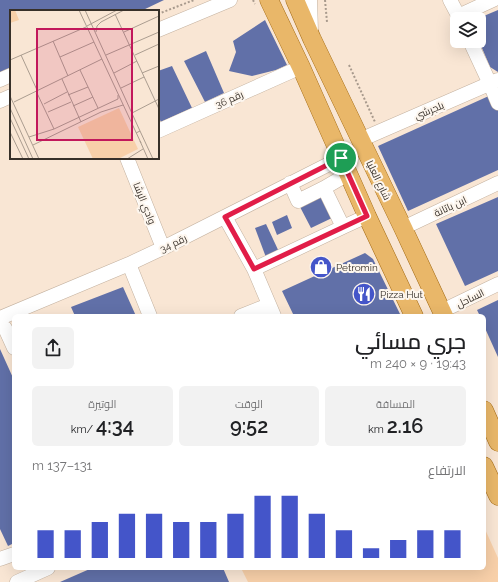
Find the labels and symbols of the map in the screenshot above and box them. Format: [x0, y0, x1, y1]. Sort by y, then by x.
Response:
inset map [10, 10, 159, 159]
street label: رقم 36 [214, 88, 246, 112]
street label: بلجرشي [413, 99, 446, 123]
pin [324, 141, 358, 175]
street label: شارع العليا [363, 159, 393, 202]
street label: وادي الرشا [129, 181, 158, 226]
street label: ابن باتانة [432, 194, 469, 220]
street label: رقم 34 [158, 232, 189, 256]
shop icon: Petromin [308, 254, 334, 280]
place label: Petromin [336, 262, 378, 273]
restaurant icon: Pizza Hut [351, 281, 377, 307]
street label: الساحل [455, 287, 486, 311]
place label: Pizza Hut [380, 289, 424, 300]

